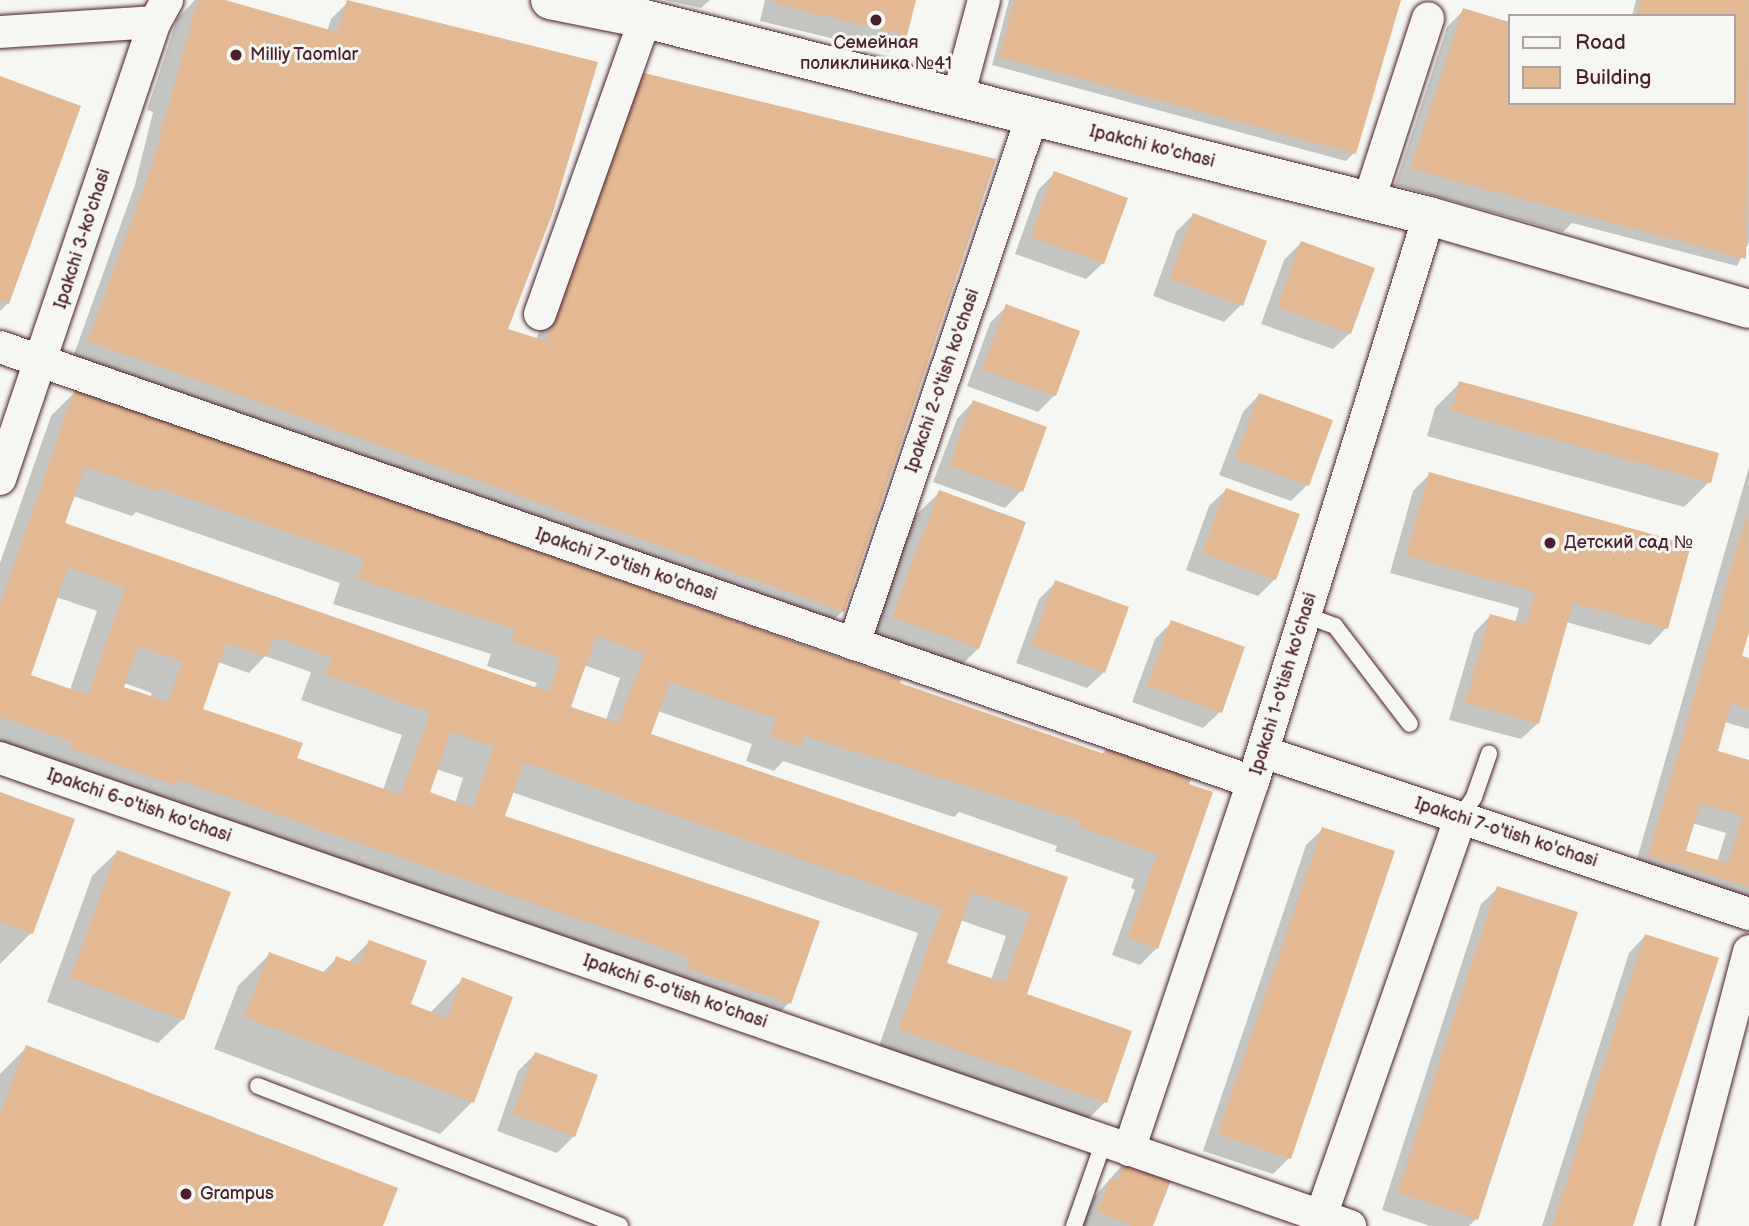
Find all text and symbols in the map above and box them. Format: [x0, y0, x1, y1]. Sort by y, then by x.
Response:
marker: Семейная поликлиника №41 [866, 10, 886, 30]
legend [1508, 14, 1735, 105]
text: Road [1575, 30, 1626, 55]
place label: Семейная поликлиника №41 [800, 33, 952, 76]
place label: Milliy Taomlar [250, 44, 360, 66]
marker: Milliy Taomlar [228, 47, 244, 63]
text: Building [1575, 65, 1651, 90]
street label: Ipakchi ko'chasi [1087, 121, 1217, 173]
street label: Ipakchi 3-ko'chasi [50, 166, 116, 312]
street label: Ipakchi 2-o'tish ko'chasi [901, 286, 985, 476]
street label: Ipakchi 7-o'tish ko'chasi [532, 524, 720, 606]
place label: Детский сад № [1564, 532, 1693, 554]
marker: Детский сад № [1542, 535, 1558, 551]
street label: Ipakchi 1-o'tish ko'chasi [1246, 590, 1322, 778]
street label: Ipakchi 6-o'tish ko'chasi [44, 764, 234, 848]
street label: Ipakchi 7-o'tish ko'chasi [1412, 793, 1600, 873]
street label: Ipakchi 6-o'tish ko'chasi [580, 950, 770, 1034]
place label: Grampus [200, 1183, 274, 1205]
marker: Grampus [178, 1186, 194, 1202]

